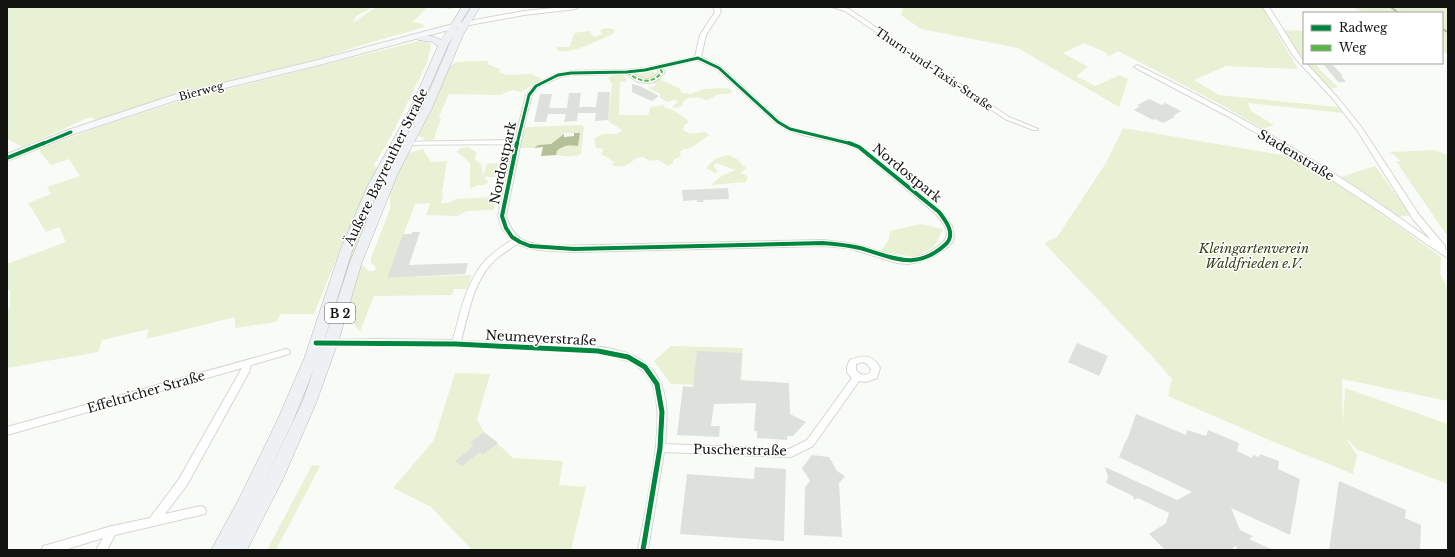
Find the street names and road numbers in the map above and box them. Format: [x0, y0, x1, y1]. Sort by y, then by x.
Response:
street label: Thurn-und-Taxis-Straße [872, 24, 996, 114]
street label: Bierweg [177, 78, 225, 104]
street label: Äußere Bayreuther Straße [340, 85, 432, 250]
street label: Nordostpark [486, 120, 520, 206]
street label: Stadenstraße [1255, 126, 1337, 184]
street label: Nordostpark [869, 140, 945, 206]
road number: B 2 [325, 303, 355, 323]
street label: Neumeyerstraße [485, 327, 597, 349]
street label: Effeltricher Straße [85, 367, 207, 417]
street label: Puscherstraße [693, 441, 787, 459]

